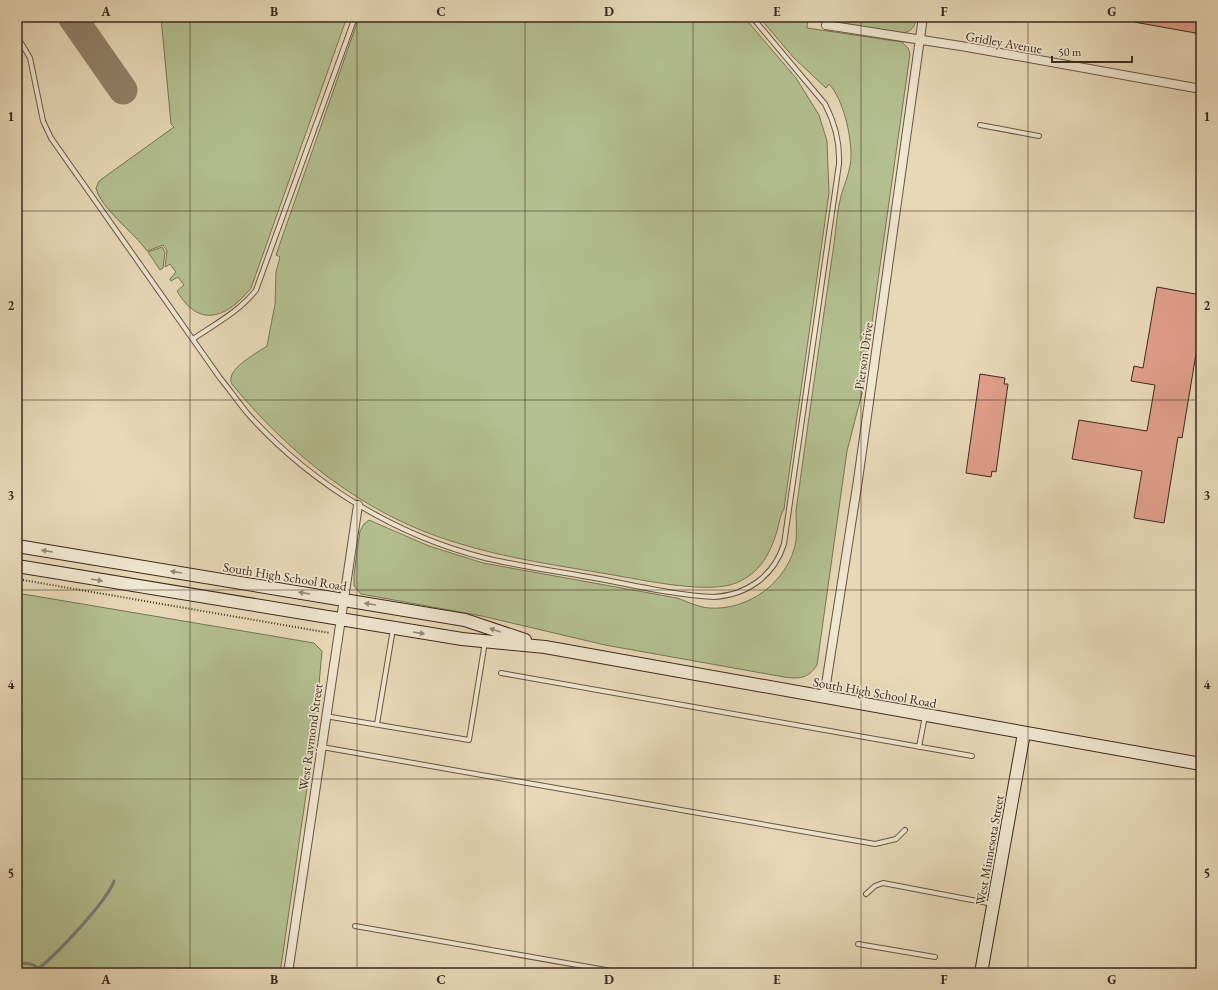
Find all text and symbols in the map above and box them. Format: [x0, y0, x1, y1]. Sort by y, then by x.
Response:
text: A [100, 3, 111, 20]
text: B [270, 3, 278, 20]
text: C [436, 3, 446, 20]
text: D [604, 3, 614, 20]
text: E [773, 3, 781, 20]
text: F [940, 3, 948, 20]
text: G [1107, 3, 1117, 20]
street label: Gridley Avenue [964, 27, 1043, 58]
scale bar [1052, 38, 1132, 64]
text: 50 m [1058, 44, 1082, 60]
text: 1 [8, 108, 15, 125]
text: 1 [1204, 108, 1211, 125]
text: 2 [8, 297, 15, 314]
text: 2 [1204, 297, 1211, 314]
street label: Pierson Drive [850, 321, 877, 391]
text: 3 [8, 487, 15, 504]
text: 3 [1204, 487, 1211, 504]
one-way arrow [41, 548, 54, 554]
street label: South High School Road [222, 558, 348, 595]
one-way arrow [170, 569, 182, 575]
one-way arrow [91, 577, 103, 583]
one-way arrow [298, 590, 310, 596]
one-way arrow [364, 601, 376, 607]
one-way arrow [489, 627, 501, 633]
one-way arrow [413, 630, 426, 636]
street label: South High School Road [812, 673, 938, 712]
text: 4 [8, 676, 15, 693]
text: 4 [1204, 676, 1211, 693]
street label: West Raymond Street [295, 683, 326, 792]
street label: West Minnesota Street [971, 794, 1008, 906]
text: 5 [8, 865, 14, 882]
text: 5 [1204, 865, 1210, 882]
text: A [100, 971, 111, 988]
text: B [270, 971, 278, 988]
text: C [436, 971, 446, 988]
text: D [604, 971, 614, 988]
text: E [773, 971, 781, 988]
text: F [940, 971, 948, 988]
text: G [1107, 971, 1117, 988]

